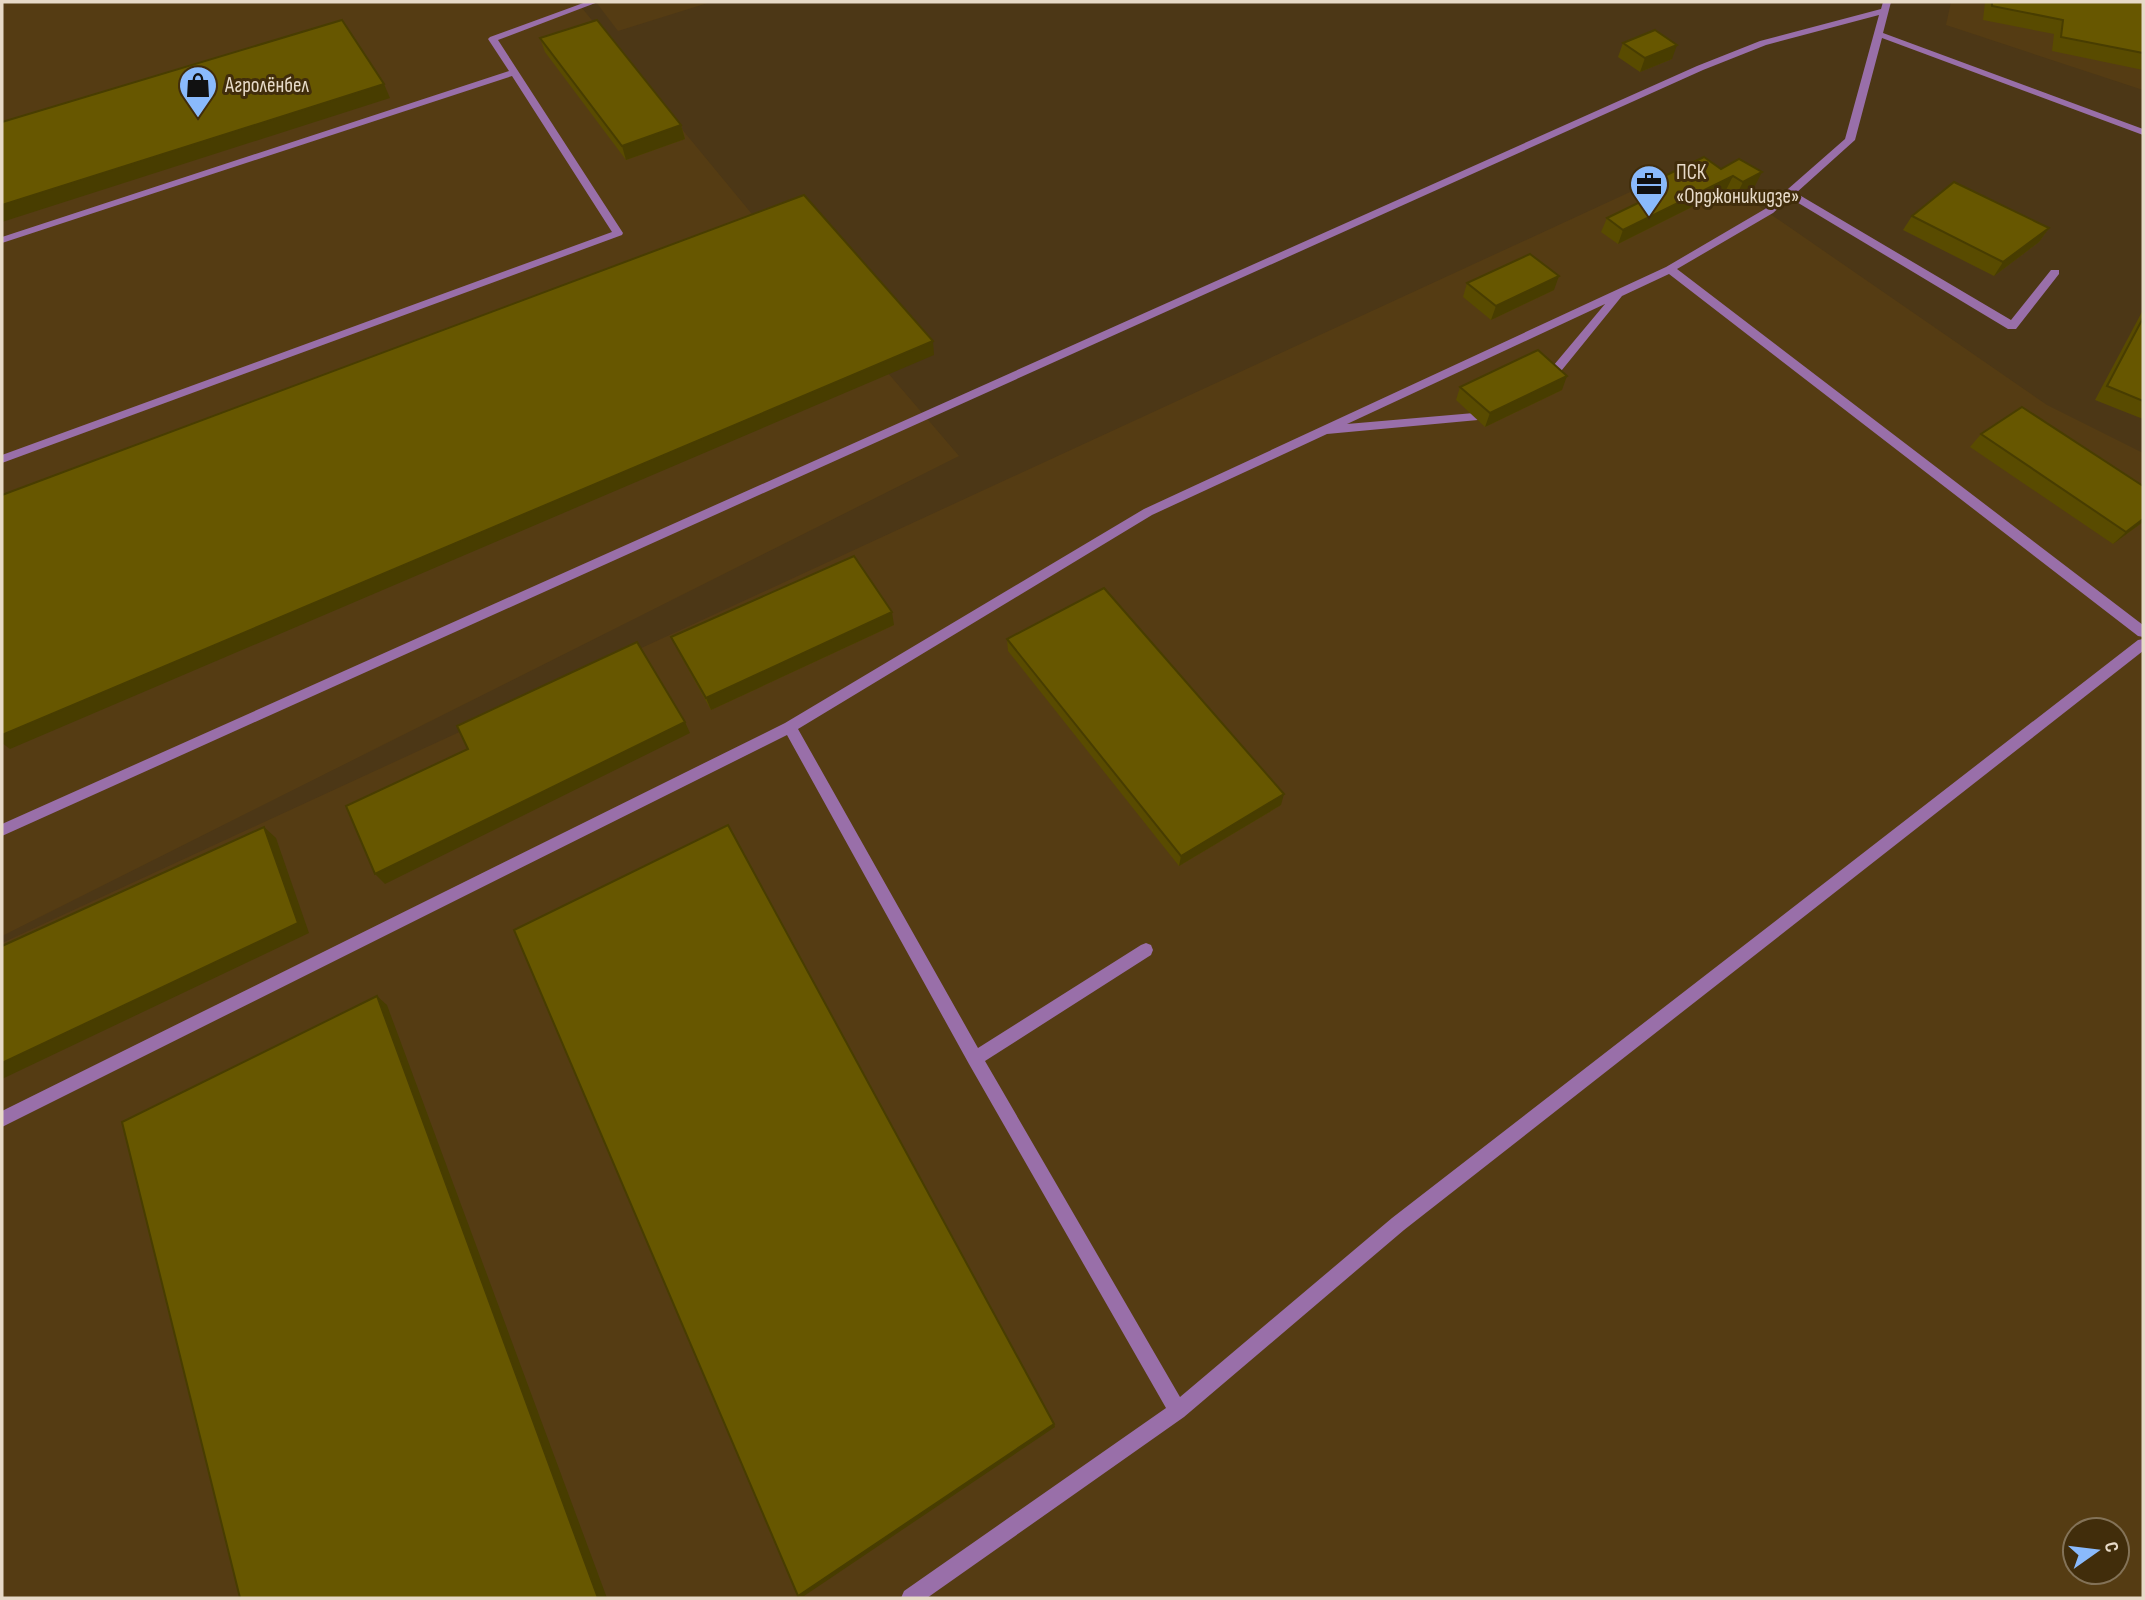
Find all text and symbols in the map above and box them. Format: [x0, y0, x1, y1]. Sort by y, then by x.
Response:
shop icon: Агролёнбел [177, 64, 219, 119]
place label: Агролёнбел [224, 73, 309, 98]
place label: ПСК «Орджоникидзе» [1676, 160, 1799, 209]
office icon: ПСК «Орджоникидзе» [1628, 163, 1670, 218]
north arrow [2061, 1516, 2131, 1586]
text: С [2099, 1540, 2123, 1555]

